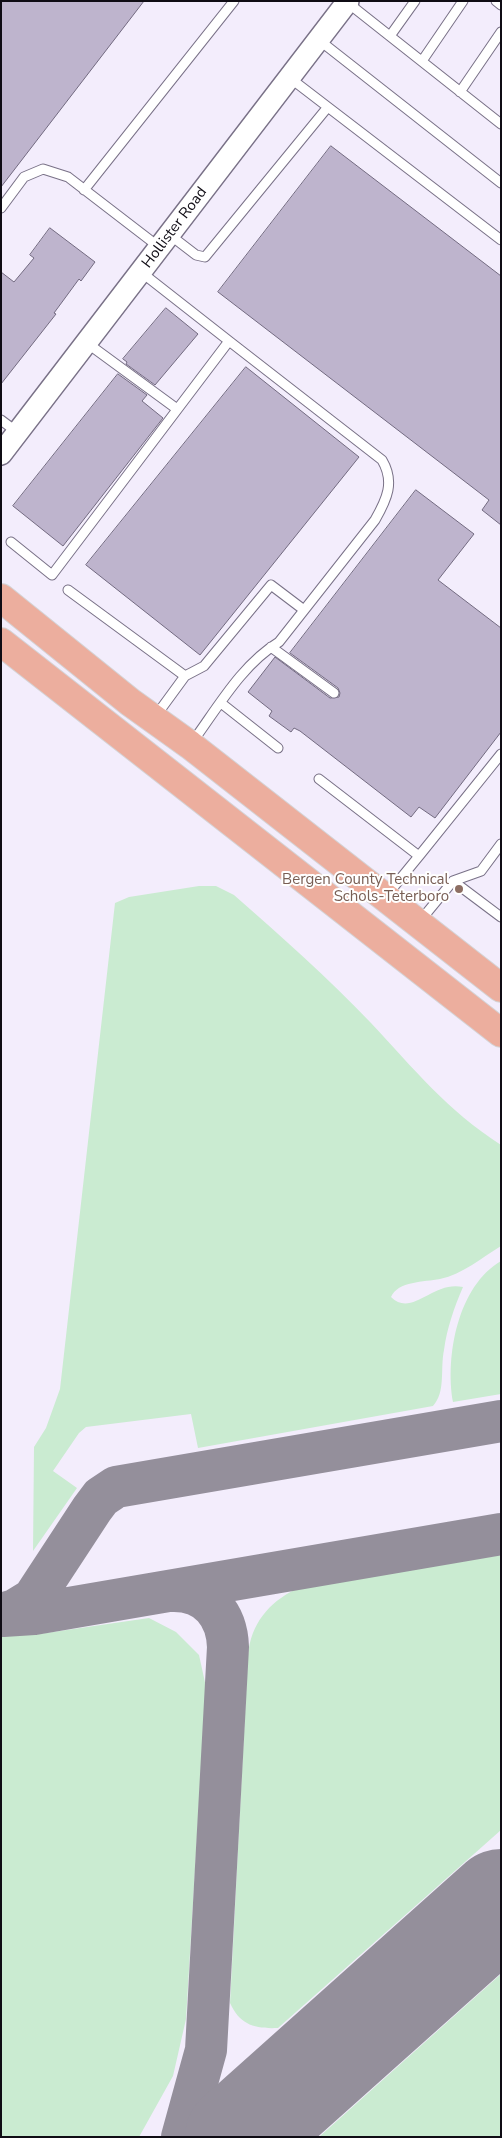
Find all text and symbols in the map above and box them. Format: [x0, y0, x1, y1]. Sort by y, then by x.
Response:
street label: Hollister Road [139, 184, 211, 272]
place label: Bergen County Technical Schols-Teterboro [282, 871, 449, 906]
marker: Bergen County Technical Schols-Teterboro [453, 883, 465, 895]

